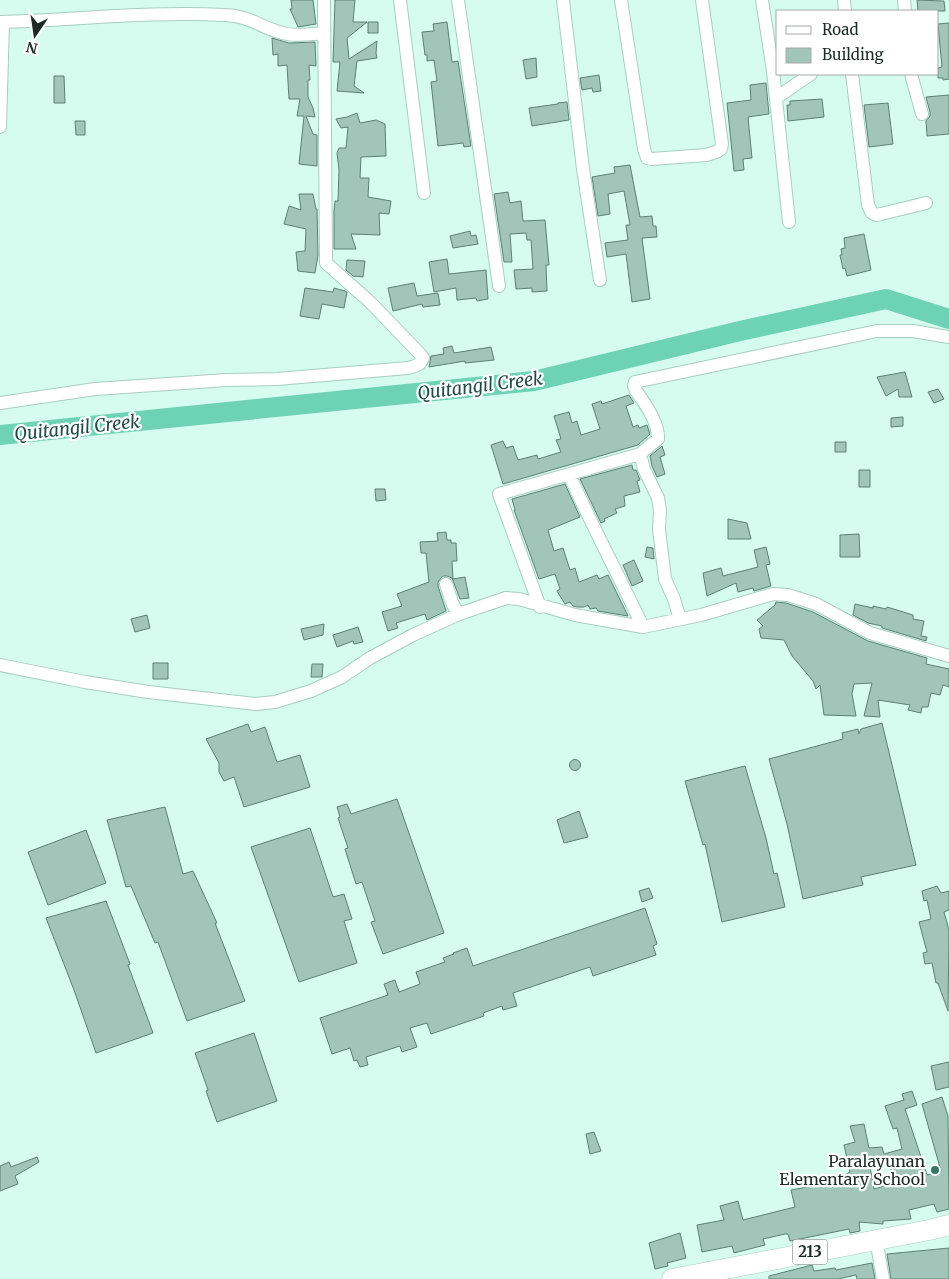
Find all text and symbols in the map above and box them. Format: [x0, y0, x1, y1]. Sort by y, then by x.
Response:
north arrow [10, 10, 60, 60]
legend [776, 10, 939, 75]
text: Road [822, 20, 858, 39]
text: N [25, 38, 39, 58]
text: Building [822, 45, 884, 64]
water label: Quitangil Creek [416, 366, 544, 405]
water label: Quitangil Creek [13, 409, 141, 446]
place label: Paralayunan Elementary School [779, 1151, 925, 1189]
marker: Paralayunan Elementary School [929, 1164, 941, 1176]
road number: 213 [792, 1240, 828, 1264]

